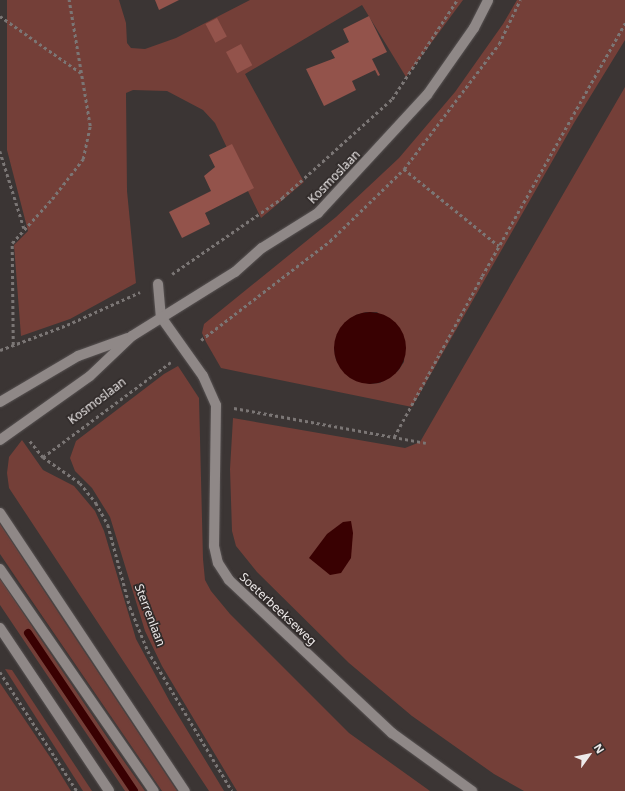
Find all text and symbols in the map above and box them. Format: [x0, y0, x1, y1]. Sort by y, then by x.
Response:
street label: Kosmoslaan [305, 147, 363, 207]
street label: Kosmoslaan [65, 375, 129, 427]
street label: Soeterbeekseweg [237, 570, 319, 648]
street label: Sterrenlaan [132, 582, 168, 648]
north arrow [569, 735, 609, 775]
text: N [591, 740, 608, 756]

